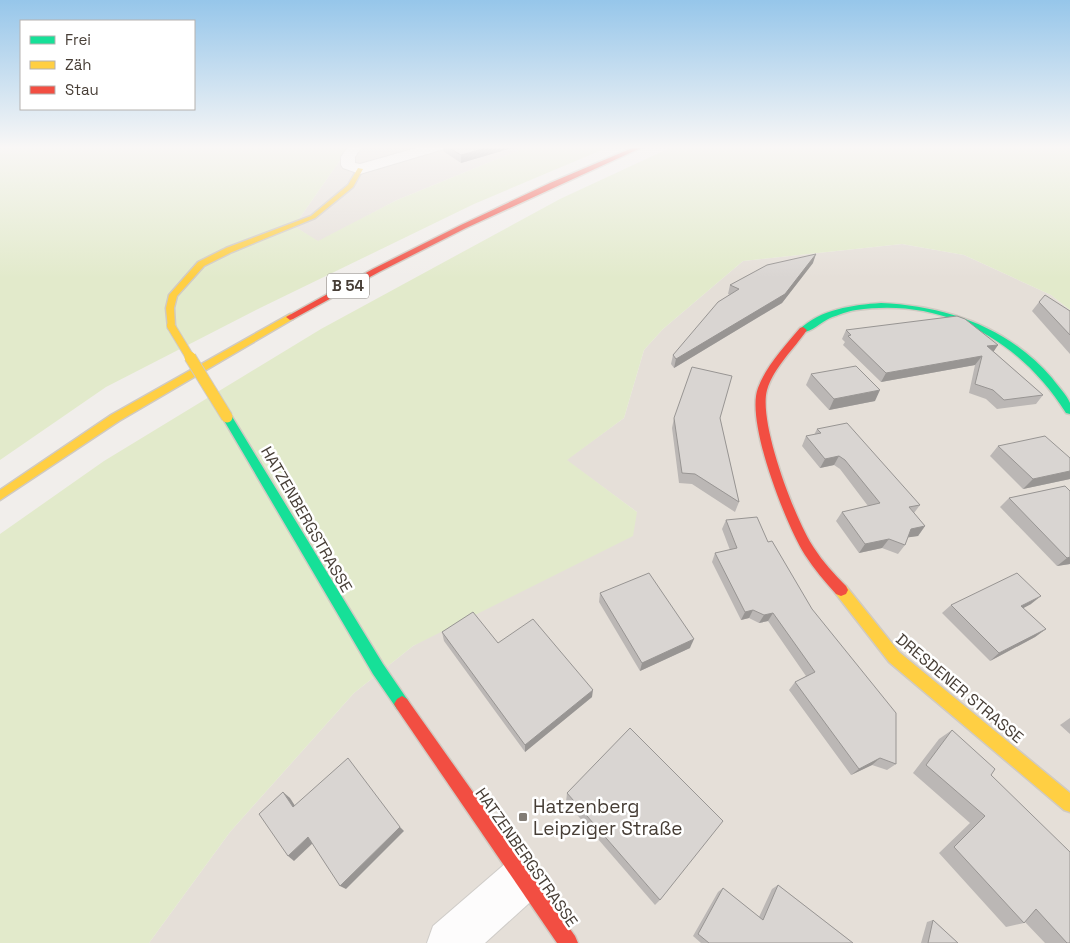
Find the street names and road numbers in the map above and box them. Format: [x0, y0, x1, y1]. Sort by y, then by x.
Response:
road number: B 54 [327, 274, 369, 298]
street label: HATZENBERGSTRASSE [256, 442, 357, 596]
street label: DRESDENER STRASSE [891, 629, 1028, 748]
street label: HATZENBERGSTRASSE [471, 784, 583, 931]

